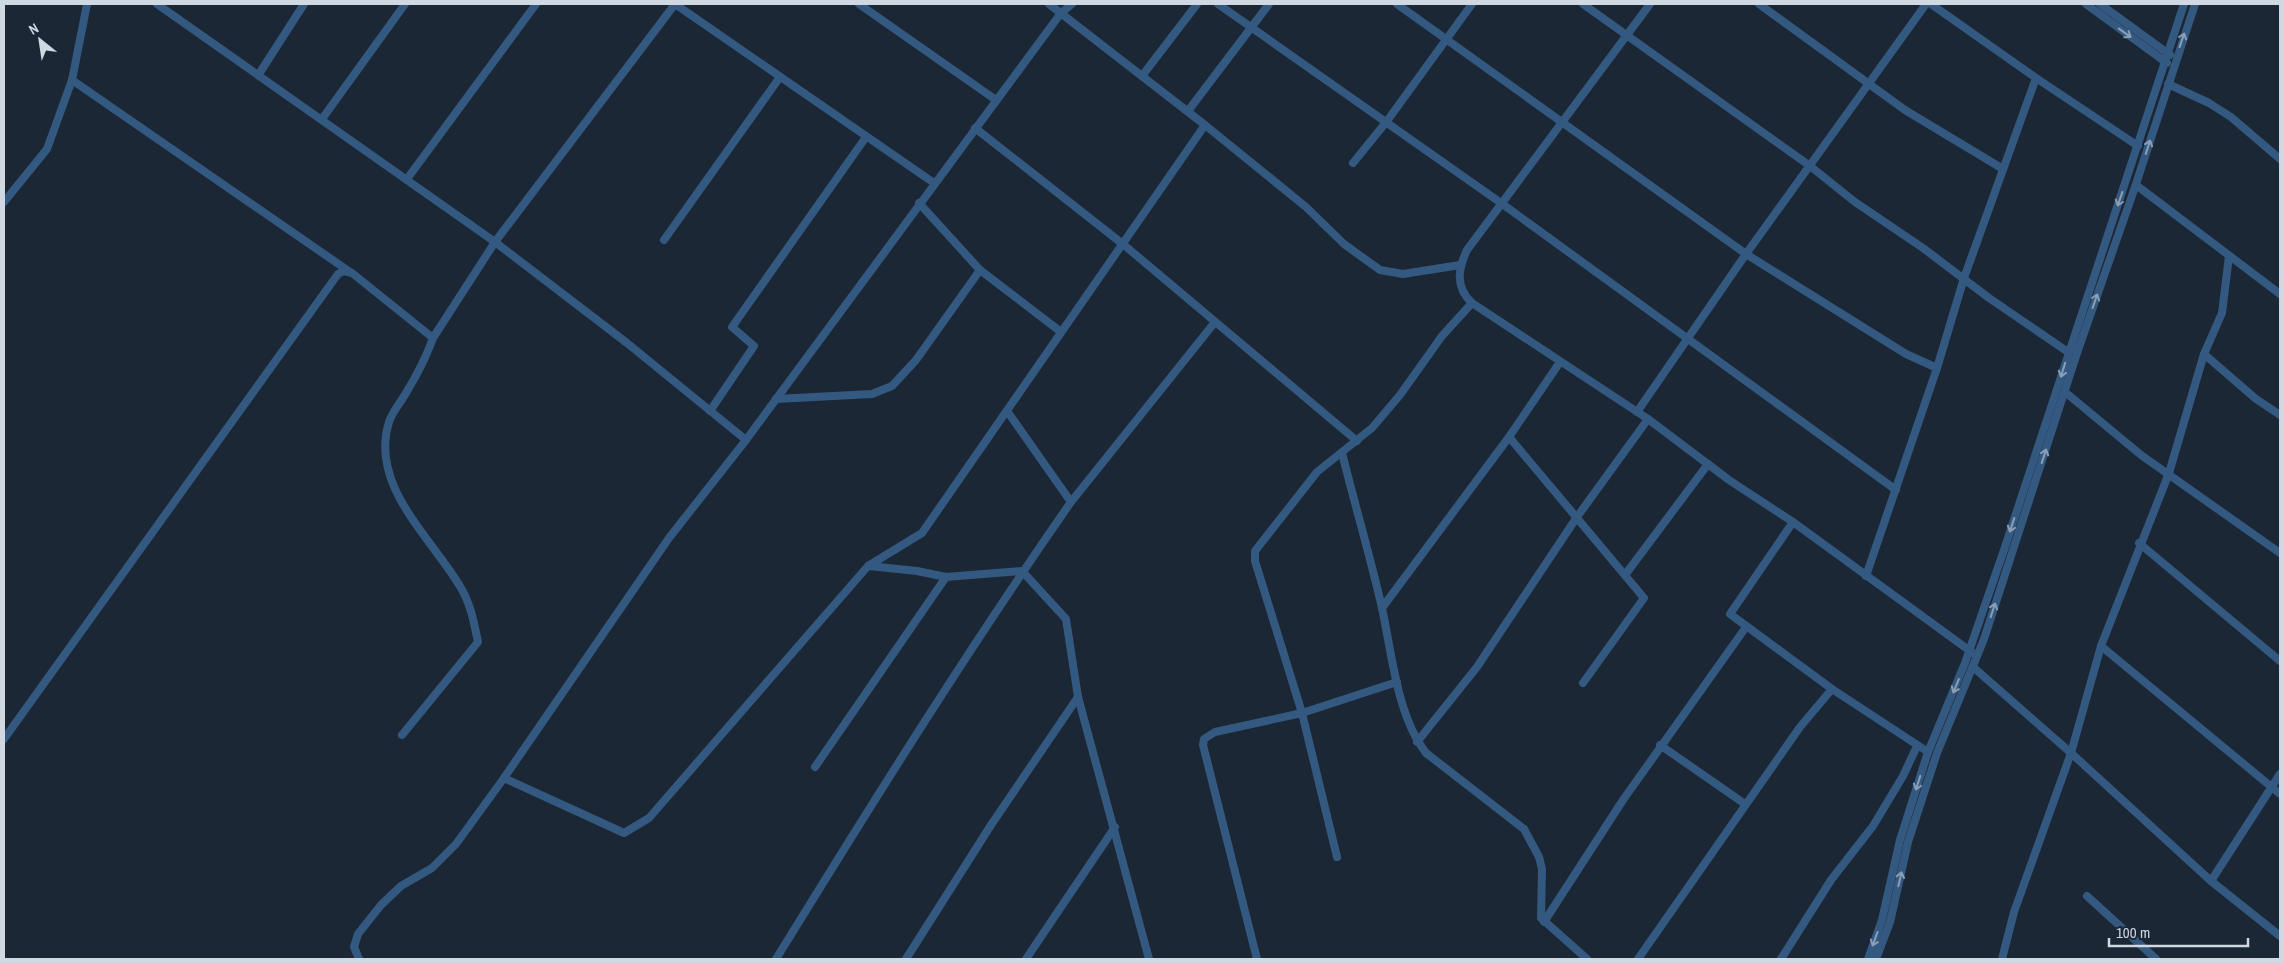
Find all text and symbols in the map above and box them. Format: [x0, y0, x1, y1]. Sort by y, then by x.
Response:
north arrow [15, 15, 65, 65]
text: N [25, 19, 42, 39]
one-way arrow [2118, 27, 2131, 38]
one-way arrow [2178, 32, 2188, 48]
one-way arrow [2144, 140, 2153, 156]
one-way arrow [2115, 191, 2124, 207]
one-way arrow [2091, 294, 2100, 309]
one-way arrow [2057, 362, 2067, 378]
one-way arrow [2040, 448, 2050, 464]
one-way arrow [2007, 516, 2017, 532]
one-way arrow [1989, 602, 1999, 618]
one-way arrow [1950, 678, 1960, 693]
one-way arrow [1913, 775, 1923, 791]
one-way arrow [1896, 871, 1905, 887]
scale bar [2109, 916, 2248, 948]
text: 100 m [2116, 922, 2150, 943]
one-way arrow [1870, 931, 1879, 947]

